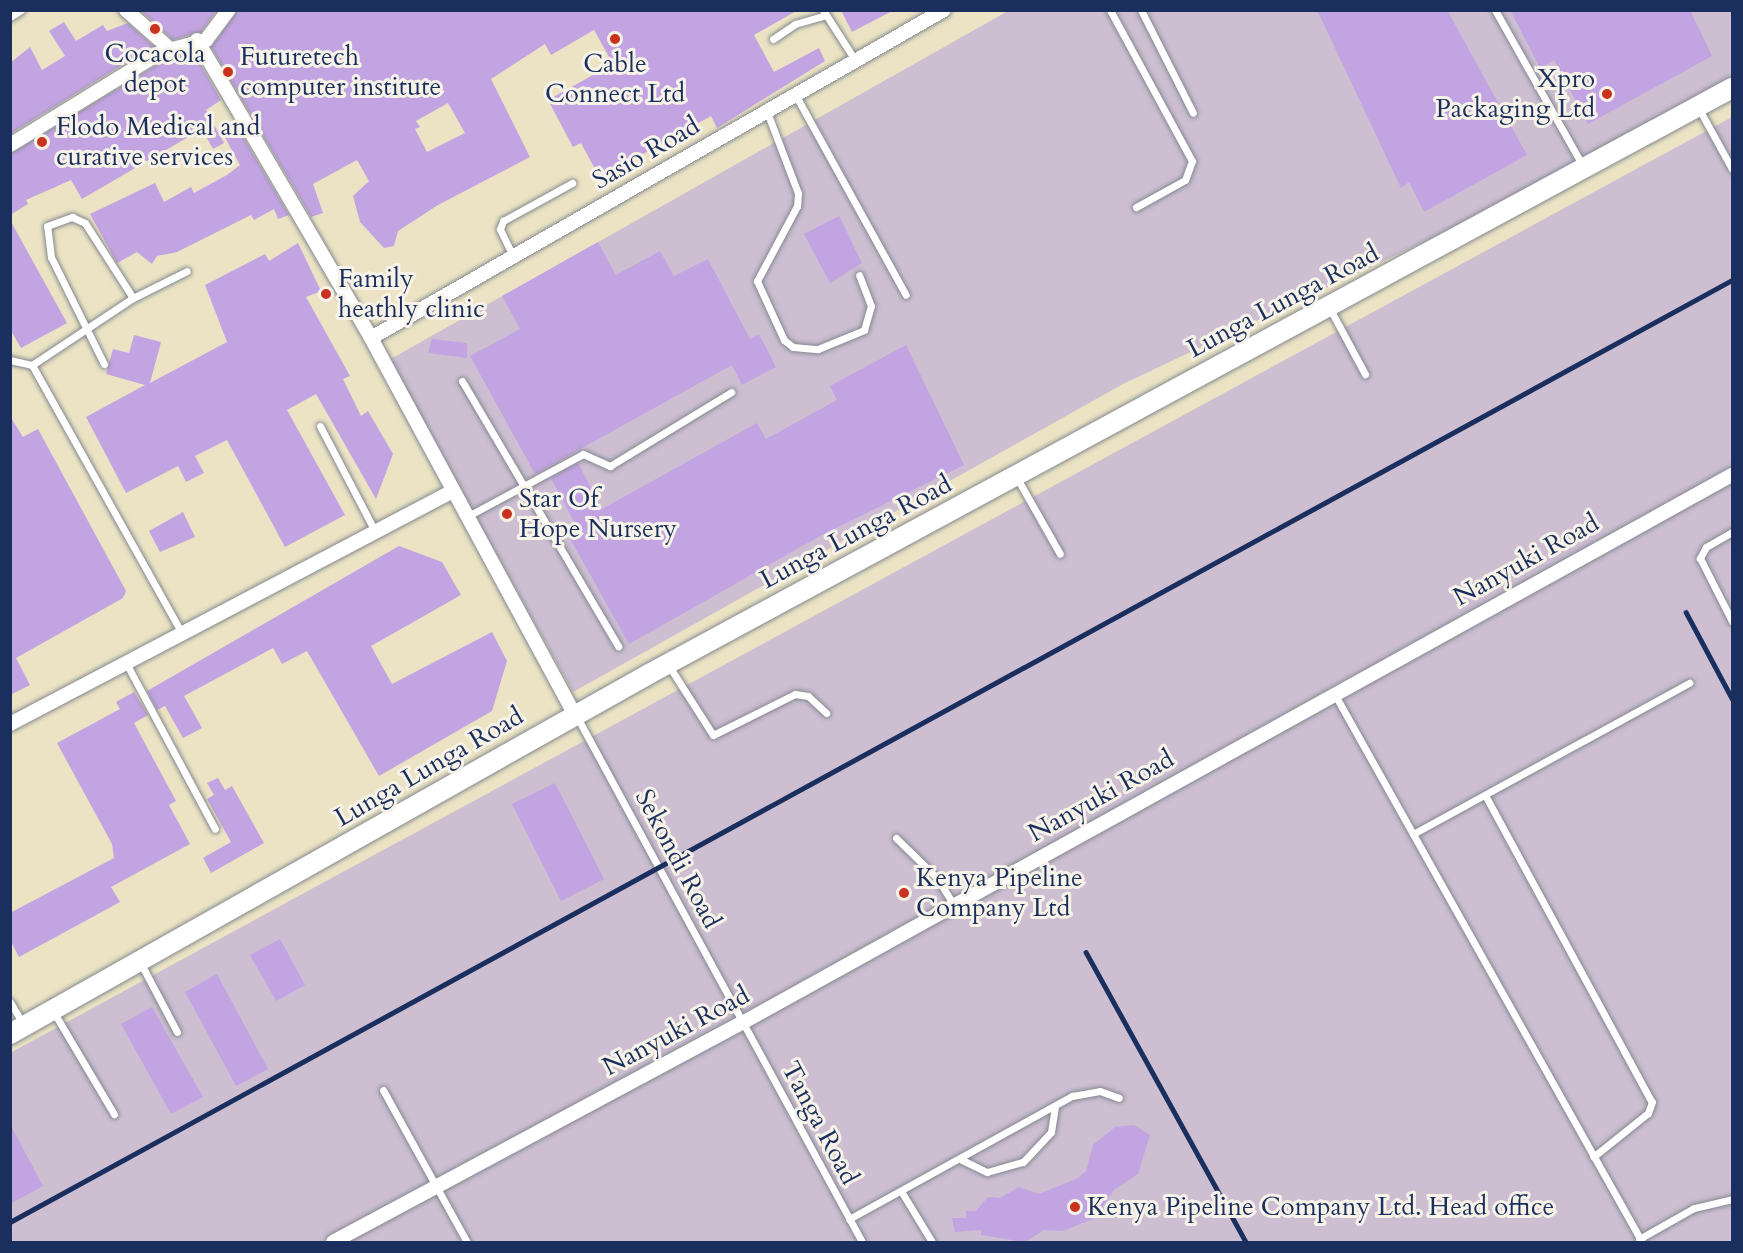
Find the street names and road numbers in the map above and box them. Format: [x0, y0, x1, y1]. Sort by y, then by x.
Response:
street label: Sasio Road [587, 110, 705, 196]
street label: Lunga Lunga Road [1182, 237, 1384, 365]
street label: Lunga Lunga Road [755, 468, 957, 596]
street label: Nanyuki Road [1448, 507, 1604, 613]
street label: Lunga Lunga Road [329, 700, 529, 834]
street label: Nanyuki Road [1023, 743, 1179, 849]
street label: Sekondi Road [628, 784, 728, 934]
street label: Nanyuki Road [597, 979, 755, 1083]
street label: Tanga Road [775, 1056, 865, 1190]

